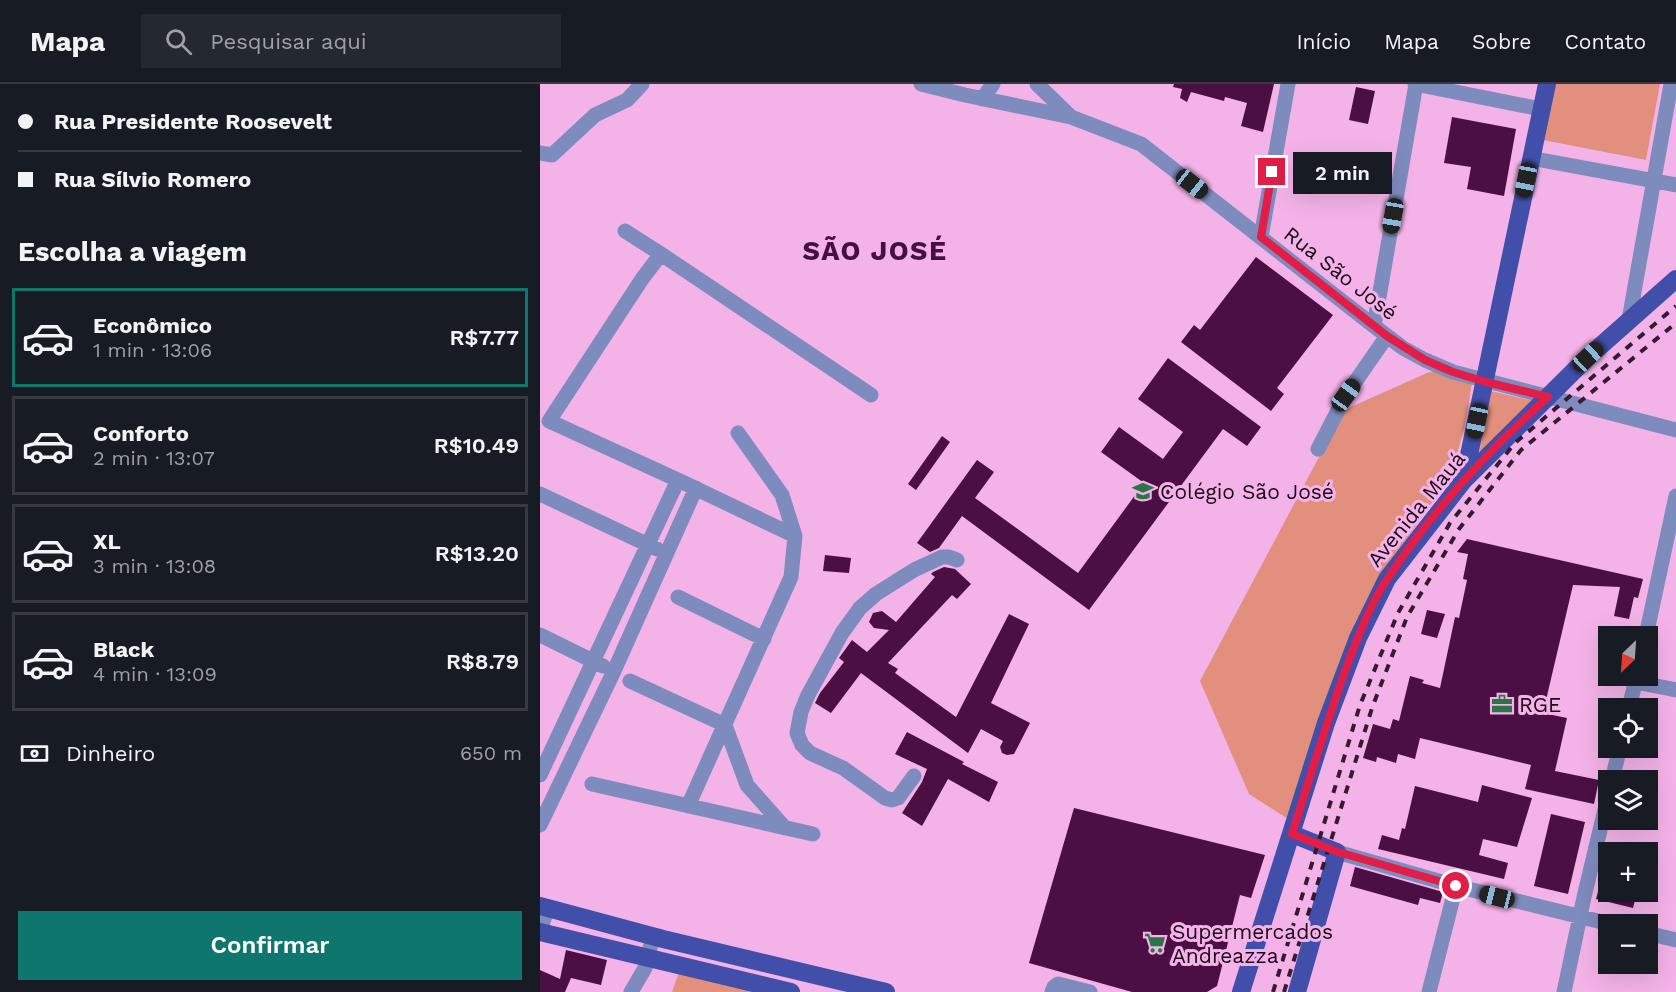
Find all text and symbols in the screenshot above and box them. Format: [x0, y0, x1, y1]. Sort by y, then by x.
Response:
search box [141, 14, 561, 68]
text: Mapa [30, 25, 105, 58]
icon: search [162, 25, 195, 58]
text: Pesquisar aqui [210, 29, 367, 54]
text: Início [1296, 29, 1351, 54]
text: Mapa [1384, 29, 1439, 54]
text: Sobre [1472, 29, 1531, 54]
text: Contato [1564, 29, 1646, 54]
text: Rua Presidente Roosevelt [54, 109, 332, 134]
callout: 2 min [1293, 151, 1392, 193]
route end [1258, 158, 1285, 185]
text: 2 min [1315, 161, 1370, 185]
car [1514, 161, 1538, 199]
car [1172, 166, 1212, 202]
text: Rua Sílvio Romero [54, 167, 251, 192]
car [1381, 197, 1405, 235]
street label: Rua São José [1279, 221, 1403, 325]
district label: SÃO JOSÉ [802, 235, 948, 267]
text: Escolha a viagem [18, 236, 247, 268]
icon: car [21, 311, 75, 365]
text: Econômico [93, 313, 212, 338]
text: R$7.77 [450, 325, 519, 350]
text: 1 min · 13:06 [93, 338, 212, 362]
car [1569, 338, 1607, 376]
car [1328, 375, 1364, 415]
car [1464, 402, 1490, 440]
icon: car [21, 419, 75, 473]
text: Conforto [93, 421, 189, 446]
text: R$10.49 [434, 433, 519, 458]
text: 2 min · 13:07 [93, 446, 215, 470]
street label: Avenida Mauá [1362, 446, 1470, 572]
school or university icon: Colégio São José [1131, 479, 1155, 503]
place label: Colégio São José [1160, 479, 1334, 504]
icon: car [21, 527, 75, 581]
text: XL [93, 529, 121, 554]
text: R$13.20 [435, 541, 519, 566]
text: 3 min · 13:08 [93, 554, 216, 578]
north arrow [1598, 626, 1658, 686]
map controls [1598, 626, 1658, 974]
icon: car [21, 635, 75, 689]
text: Black [93, 637, 154, 662]
text: R$8.79 [446, 649, 519, 674]
text: 4 min · 13:09 [93, 662, 217, 686]
office icon: RGE [1490, 692, 1514, 716]
place label: RGE [1519, 692, 1561, 717]
button: locate [1598, 698, 1658, 758]
icon: cash [18, 737, 51, 770]
text: Dinheiro [66, 741, 155, 766]
text: 650 m [460, 741, 522, 765]
button: layers [1598, 770, 1658, 830]
button: + [1598, 842, 1658, 902]
route start [1442, 872, 1469, 899]
car [1477, 884, 1517, 910]
button: Confirmar [18, 911, 522, 980]
button: − [1598, 914, 1658, 974]
place label: Supermercados Andreazza [1172, 919, 1333, 968]
supermarket icon: Supermercados Andreazza [1143, 931, 1167, 955]

